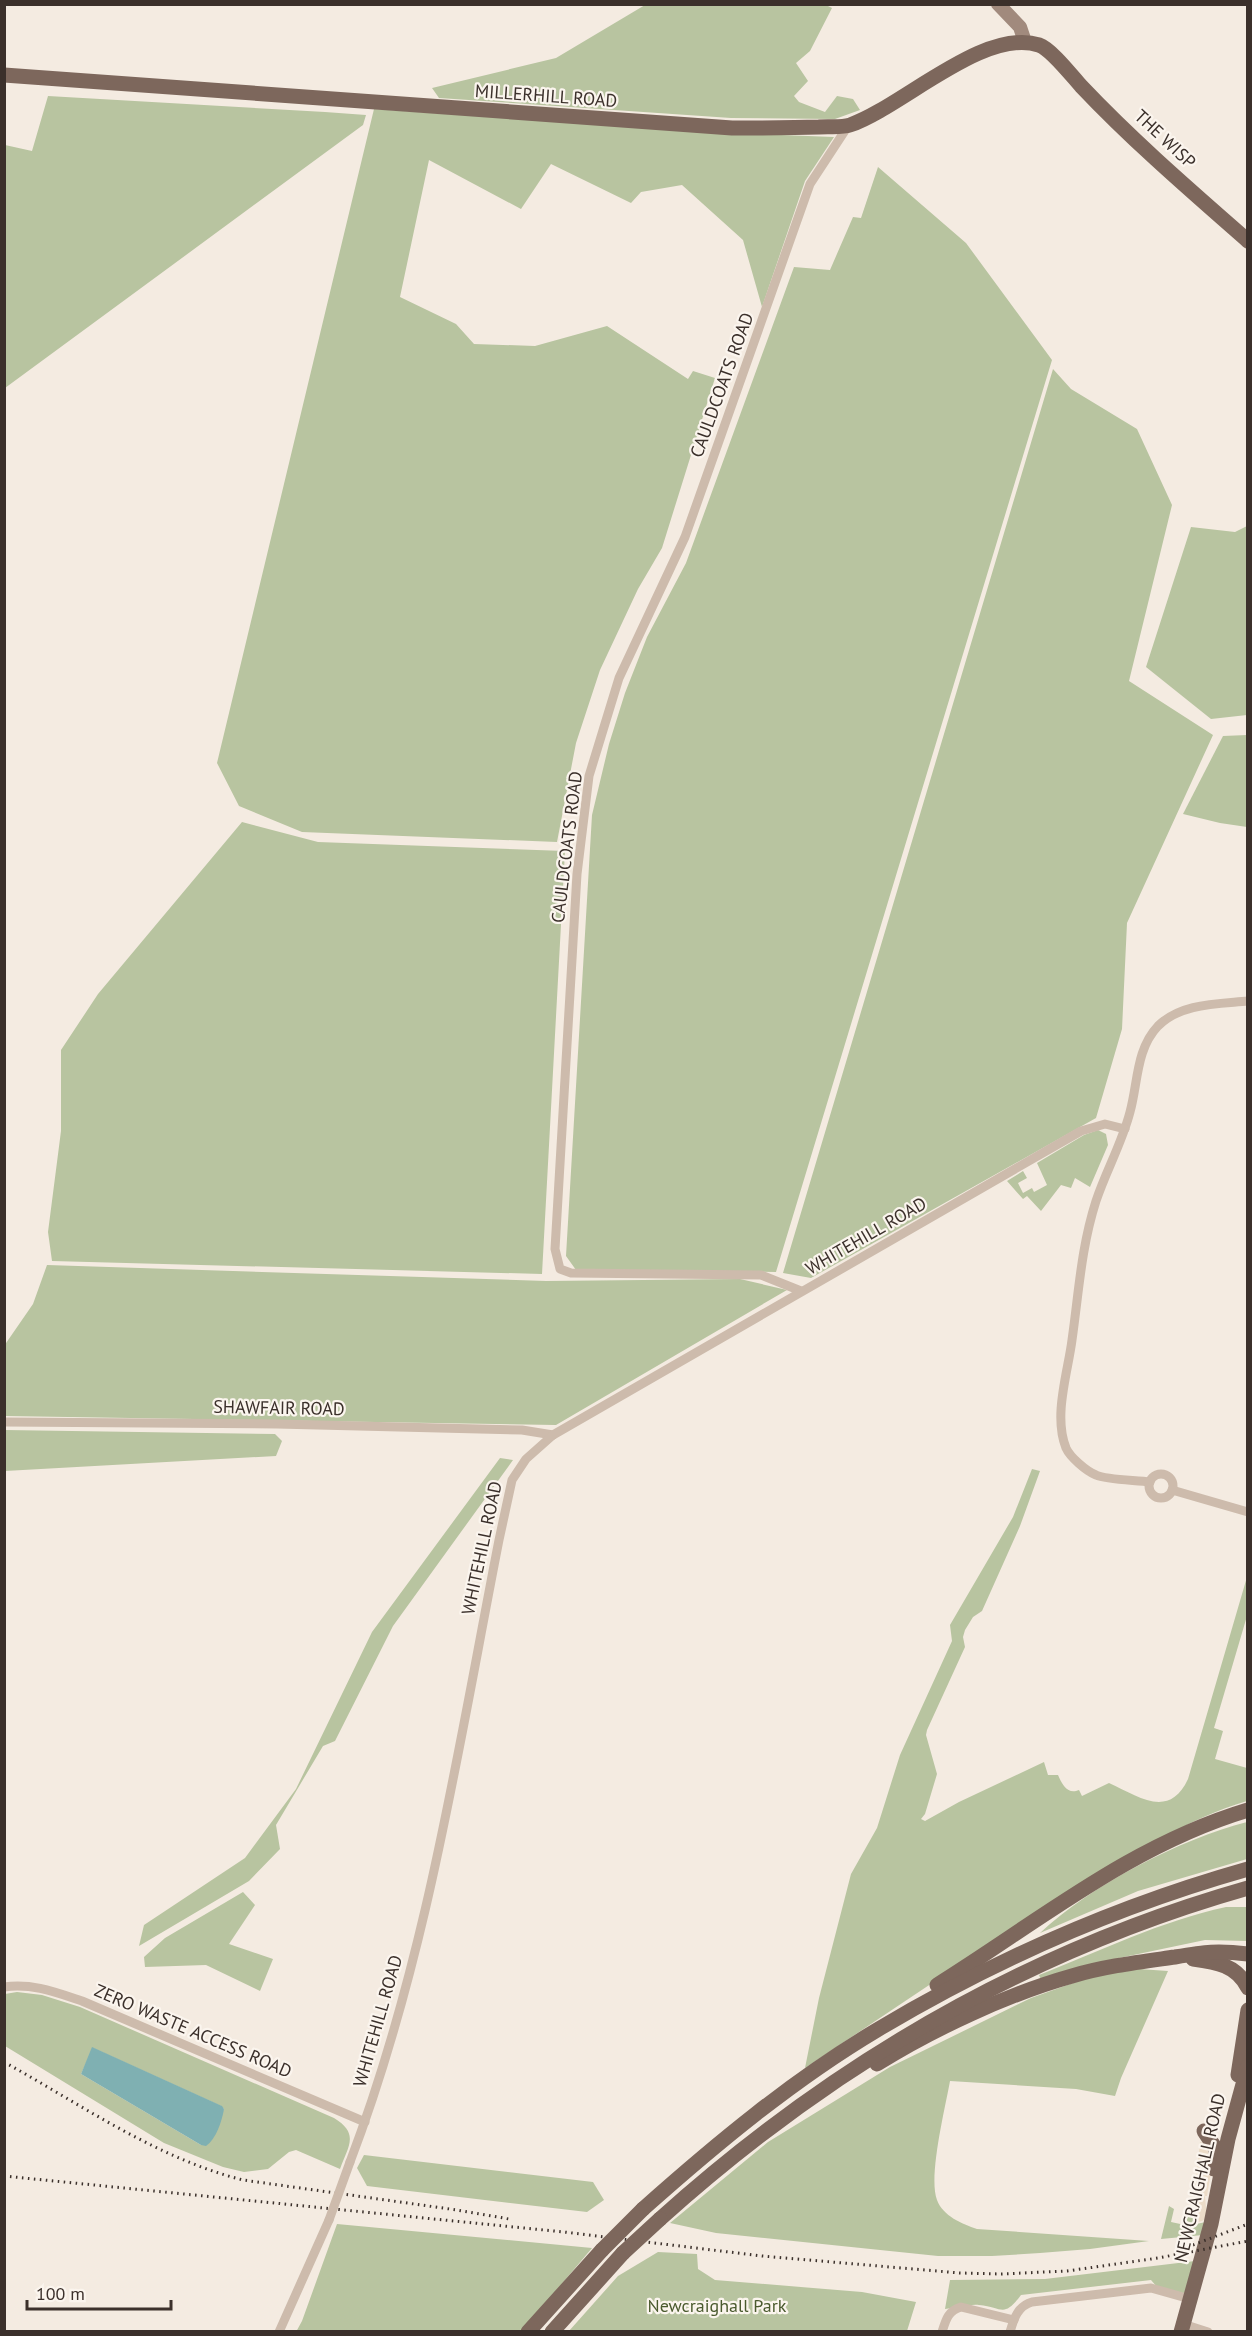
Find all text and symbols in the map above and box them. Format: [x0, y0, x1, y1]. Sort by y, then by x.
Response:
street label: MILLERHILL ROAD [474, 79, 618, 112]
street label: THE WISP [1130, 104, 1201, 173]
street label: CAULDCOATS ROAD [685, 309, 758, 460]
street label: CAULDCOATS ROAD [546, 770, 587, 924]
street label: WHITEHILL ROAD [801, 1192, 930, 1280]
street label: SHAWFAIR ROAD [213, 1395, 345, 1420]
street label: WHITEHILL ROAD [456, 1479, 507, 1617]
street label: WHITEHILL ROAD [348, 1952, 407, 2089]
street label: ZERO WASTE ACCESS ROAD [91, 1978, 295, 2083]
street label: NEWCRAIGHALL ROAD [1169, 2091, 1230, 2265]
scale bar [27, 2273, 171, 2311]
text: 100 m [36, 2282, 85, 2305]
park label: Newcraighall Park [648, 2294, 787, 2317]

